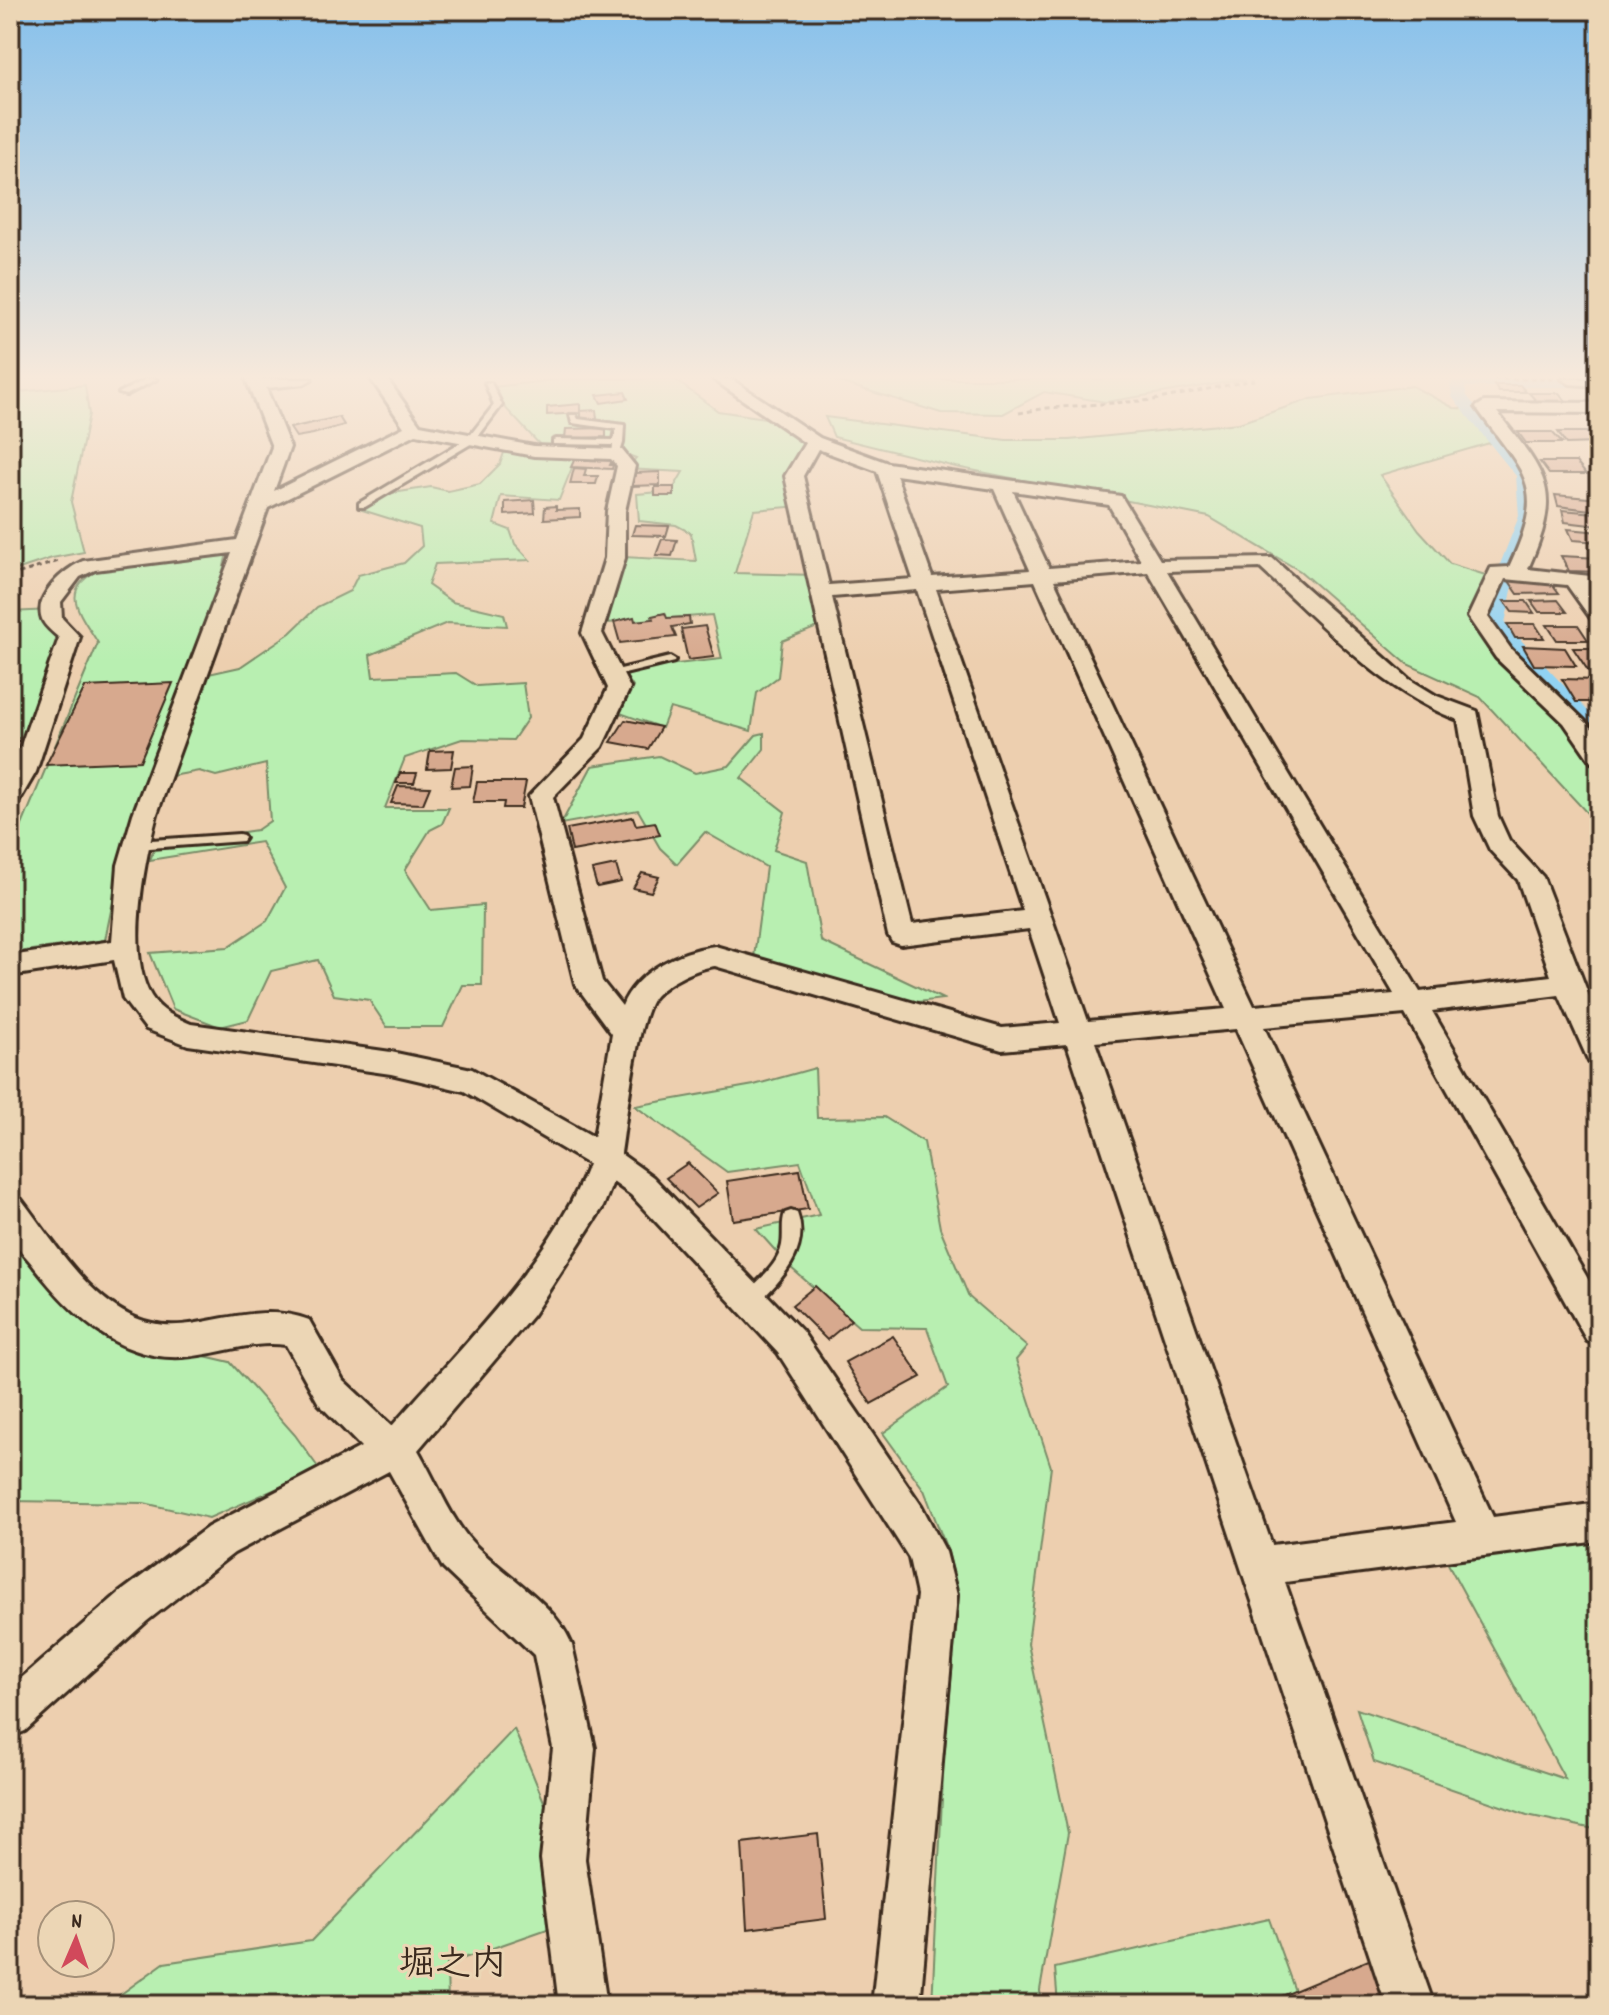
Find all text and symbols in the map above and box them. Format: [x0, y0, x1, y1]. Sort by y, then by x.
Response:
north arrow [36, 1899, 116, 1979]
text: N [71, 1907, 83, 1938]
district label: 堀之内 [399, 1941, 507, 1993]

